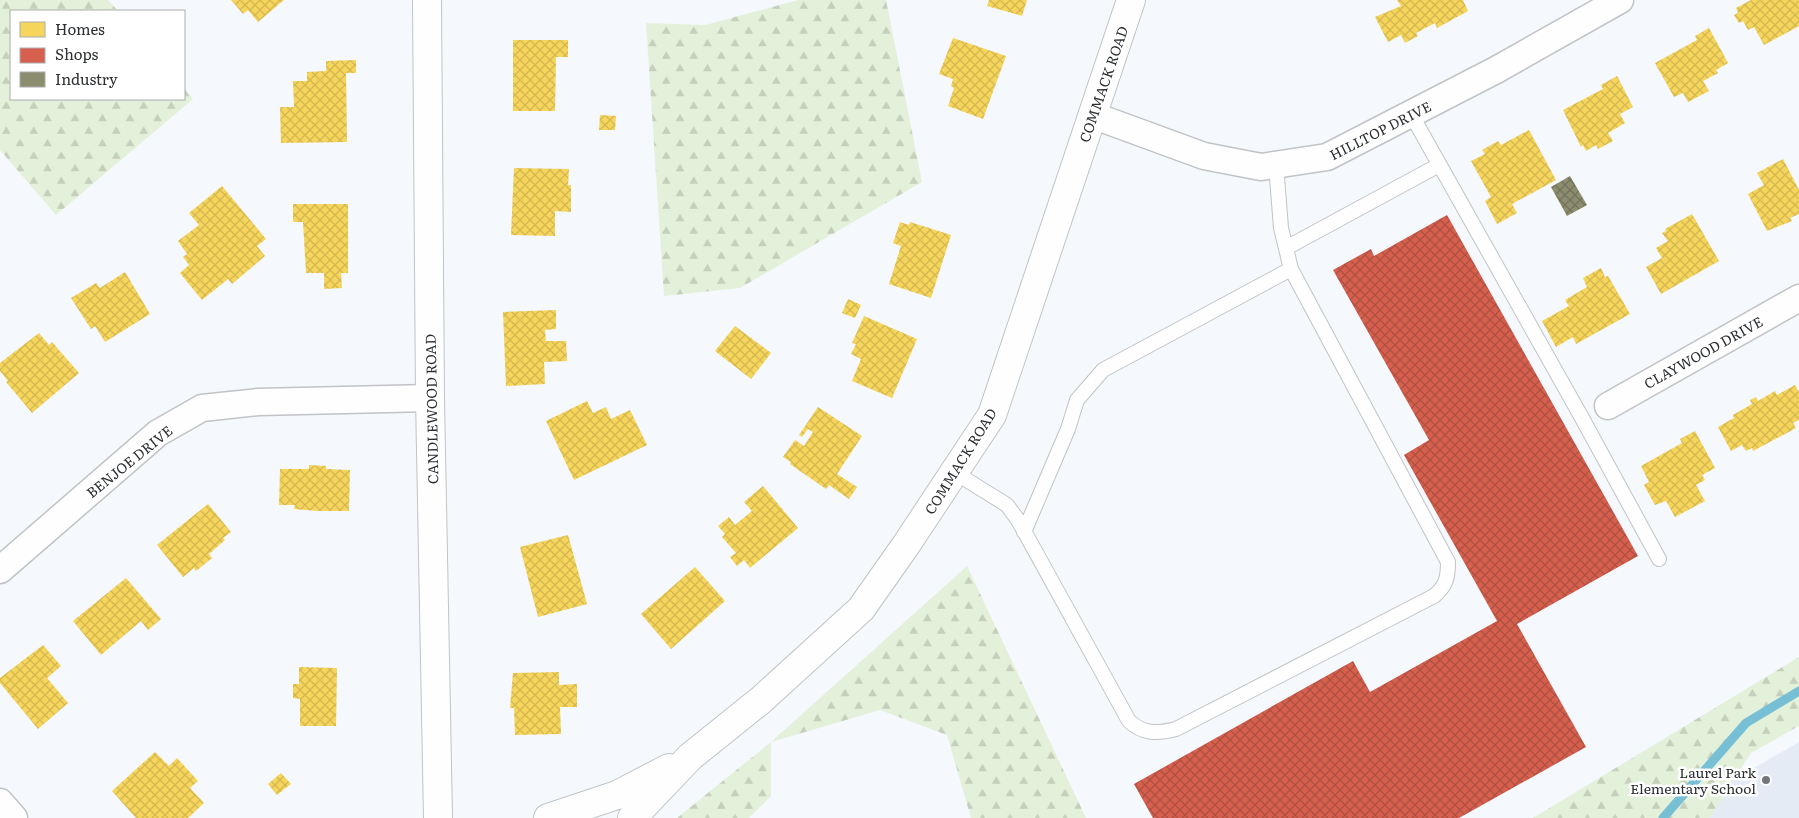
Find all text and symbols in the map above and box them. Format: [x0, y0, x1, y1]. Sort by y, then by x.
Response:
legend [10, 10, 185, 100]
text: Homes [55, 17, 105, 40]
street label: COMMACK ROAD [1074, 23, 1132, 145]
text: Shops [55, 42, 98, 65]
text: Industry [55, 67, 118, 90]
street label: HILLTOP DRIVE [1326, 96, 1434, 164]
street label: CLAYWOOD DRIVE [1640, 311, 1766, 393]
street label: CANDLEWOOD ROAD [420, 333, 442, 484]
street label: COMMACK ROAD [919, 404, 1001, 518]
street label: BENJOE DRIVE [82, 420, 176, 502]
place label: Laurel Park Elementary School [1630, 762, 1756, 798]
marker: Laurel Park Elementary School [1760, 774, 1772, 786]

